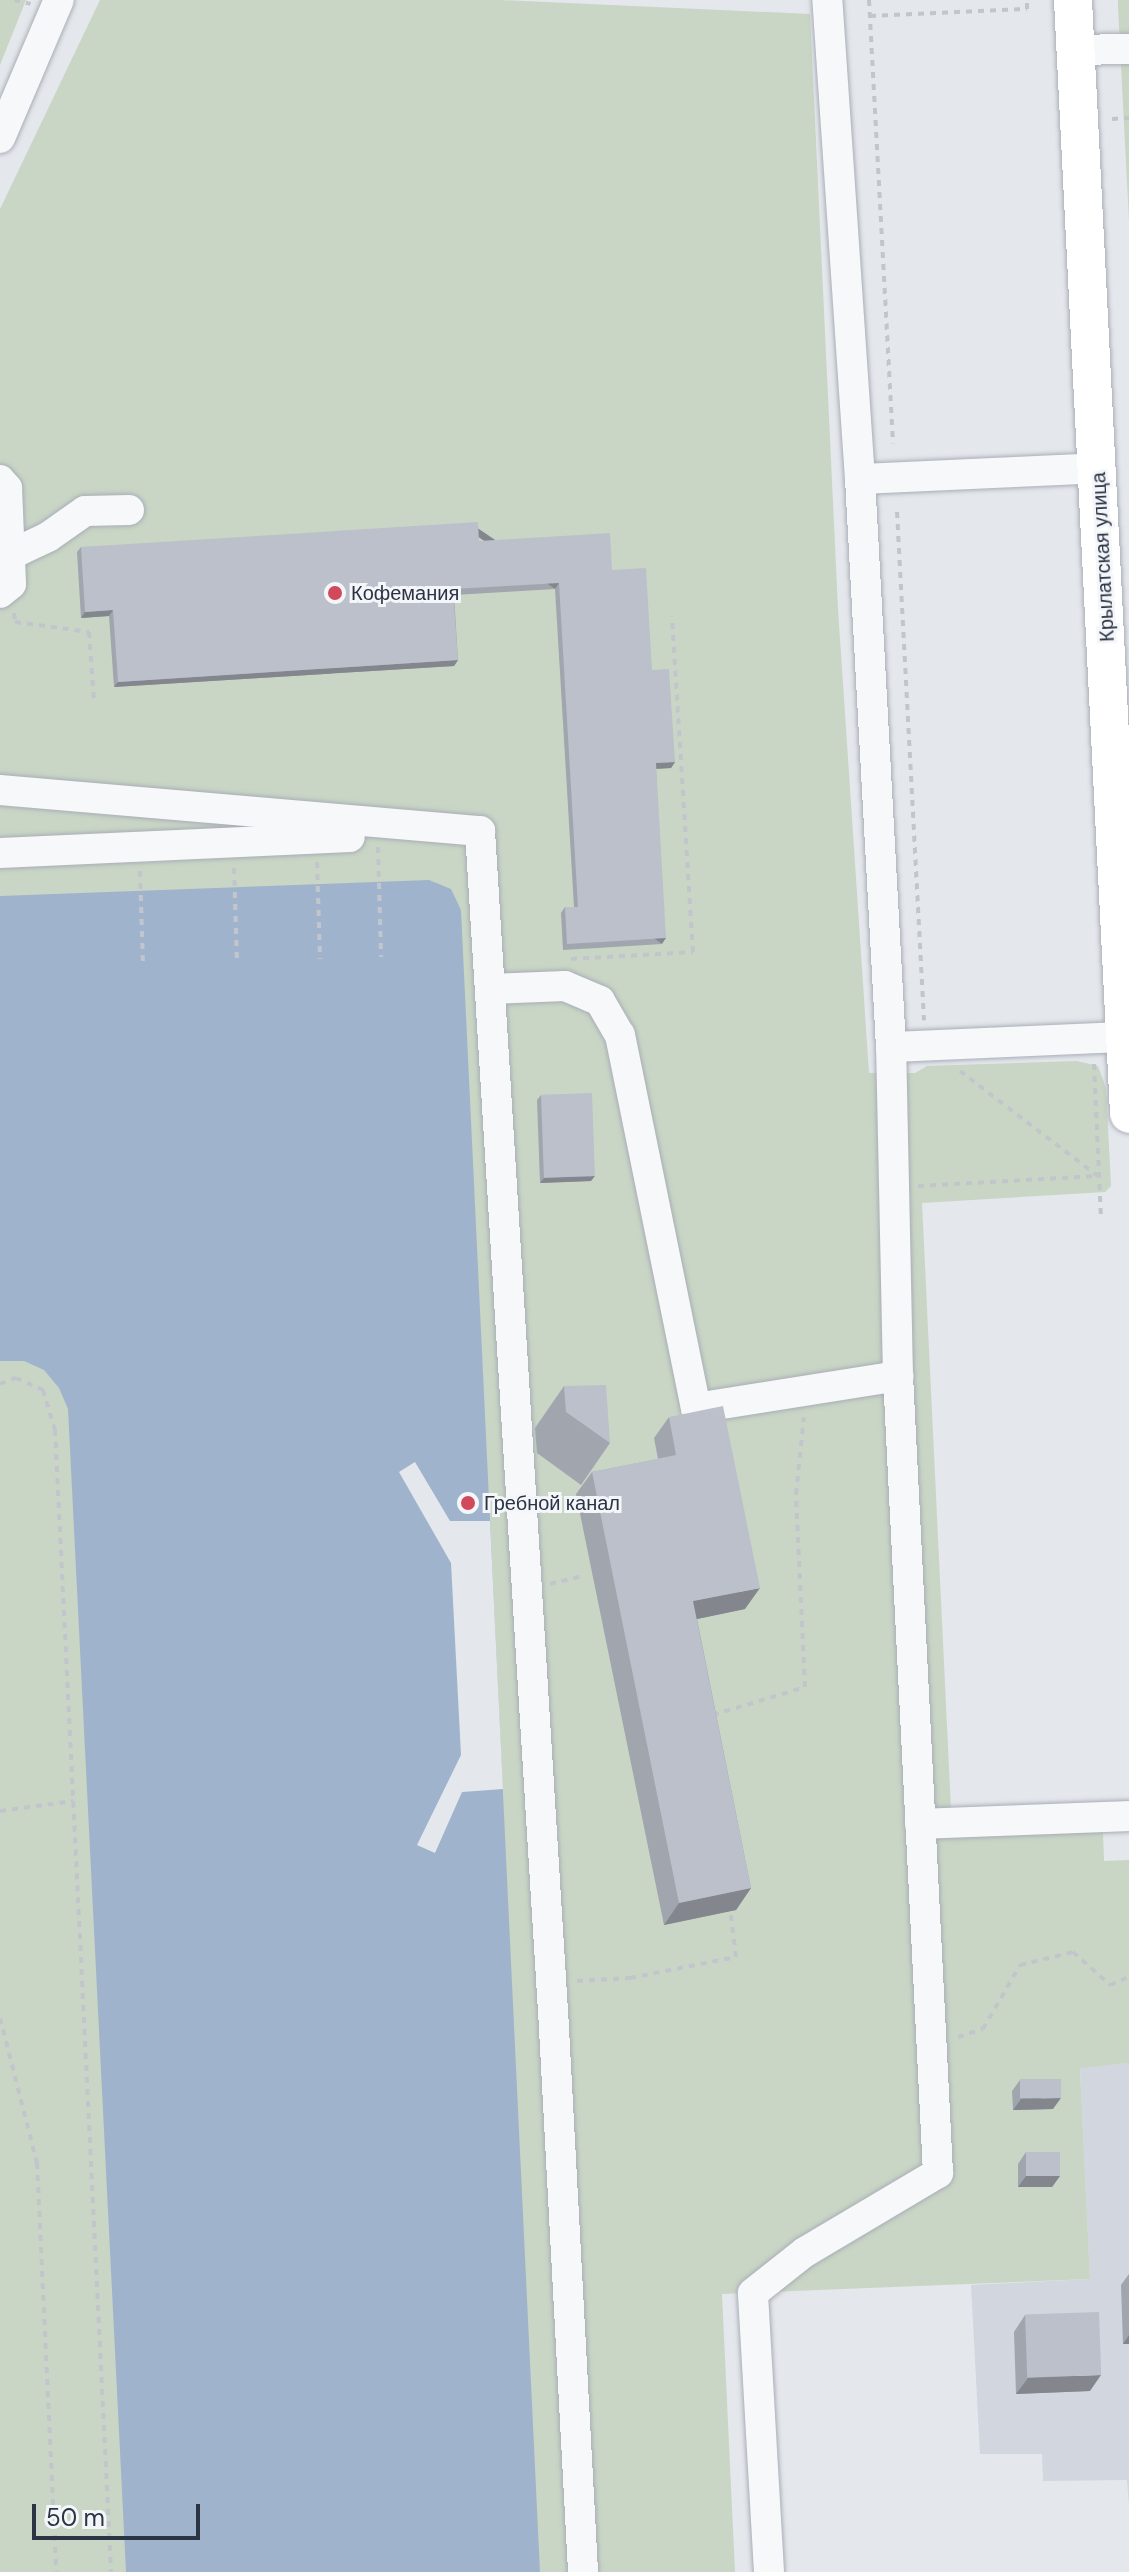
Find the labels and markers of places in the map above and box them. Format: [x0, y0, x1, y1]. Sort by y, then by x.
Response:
place label: Кофемания [351, 581, 459, 605]
marker: Кофемания [326, 584, 344, 602]
place label: Гребной канал [484, 1491, 620, 1515]
marker: Гребной канал [459, 1494, 477, 1512]

